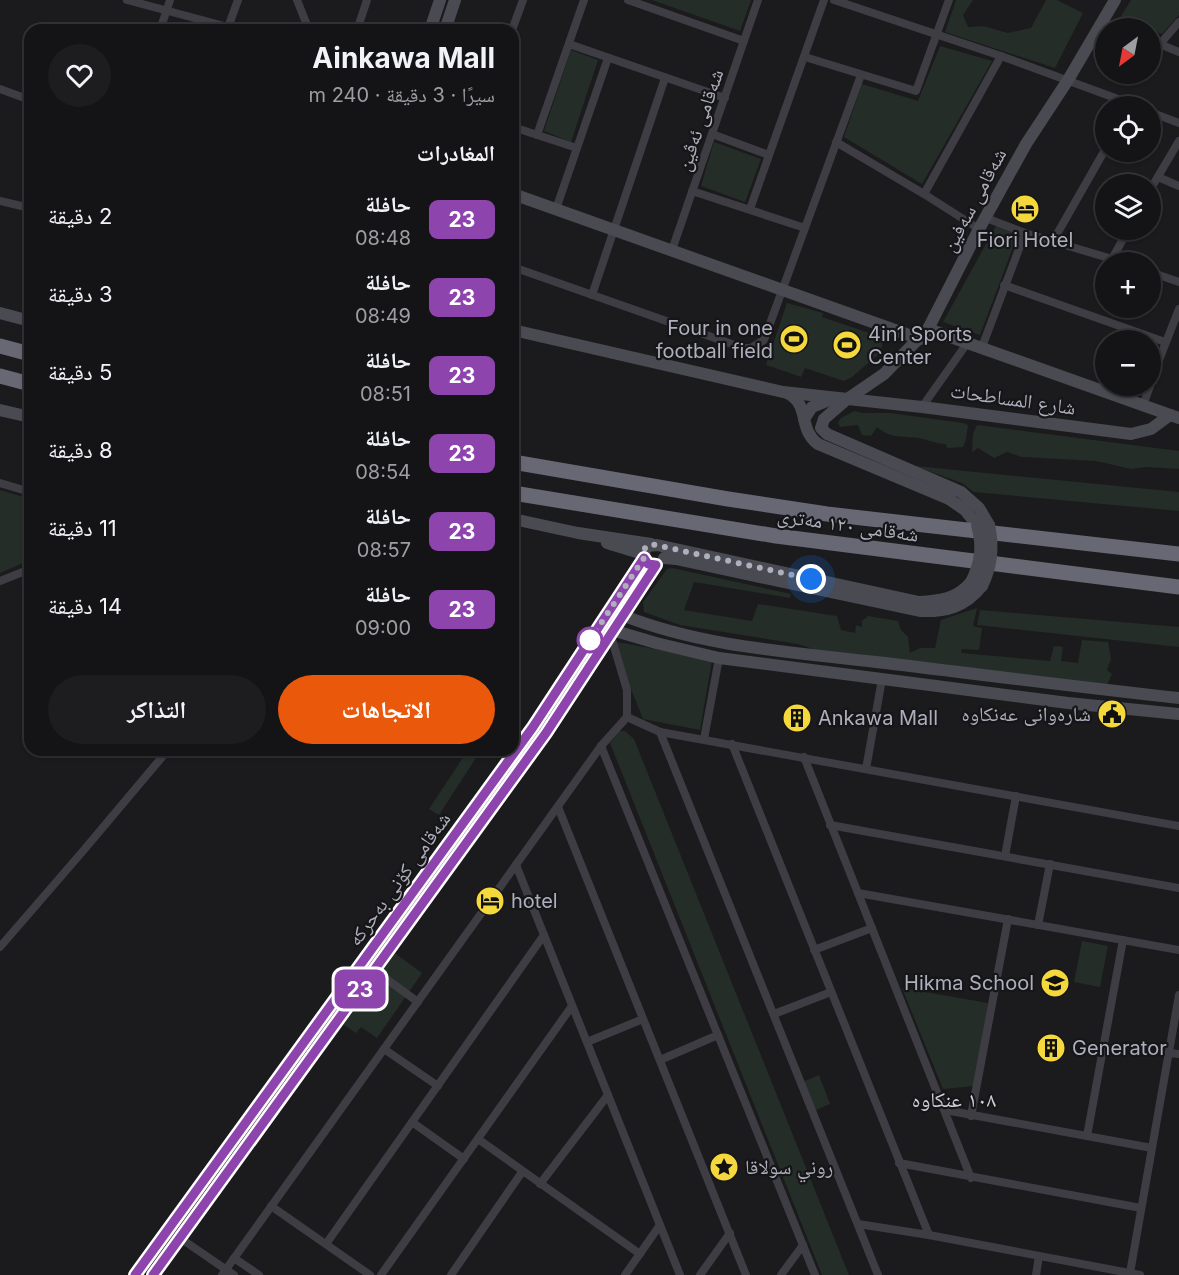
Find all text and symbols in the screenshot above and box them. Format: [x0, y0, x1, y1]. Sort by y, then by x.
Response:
north arrow [1095, 18, 1161, 84]
map controls [1095, 18, 1161, 396]
text: Ainkawa Mall [312, 41, 495, 75]
button: heart [48, 44, 111, 107]
street label: شەقامی ئەڤین [671, 66, 729, 174]
text: سيرًا · 3 دقيقة · 240 m [309, 83, 495, 107]
button: locate [1095, 96, 1161, 162]
text: المغادرات [417, 140, 495, 166]
street label: شەقامی سەفین [937, 144, 1011, 256]
button: layers [1095, 174, 1161, 240]
text: حافلة [365, 191, 411, 217]
hotel icon: Fiori Hotel [1009, 193, 1041, 225]
text: 2 دقيقة [48, 203, 112, 229]
text: 23 [449, 207, 475, 232]
text: 08:48 [355, 226, 411, 250]
place label: Fiori Hotel [977, 228, 1073, 252]
button: + [1095, 252, 1161, 318]
text: حافلة [365, 269, 411, 295]
text: 3 دقيقة [48, 281, 113, 307]
text: 23 [449, 285, 475, 310]
text: 08:49 [355, 304, 411, 328]
place label: Four in one football field [656, 316, 773, 363]
place label: 4in1 Sports Center [868, 322, 972, 369]
sports icon: Four in one football field [778, 323, 810, 355]
sports icon: 4in1 Sports Center [831, 329, 863, 361]
button: − [1095, 330, 1161, 396]
text: حافلة [365, 347, 411, 373]
text: 5 دقيقة [48, 359, 112, 385]
text: 23 [449, 363, 475, 388]
street label: شارع المساطحات [949, 378, 1077, 421]
text: 08:51 [360, 382, 411, 406]
text: حافلة [365, 425, 411, 451]
text: 8 دقيقة [48, 437, 113, 463]
text: 23 [449, 441, 475, 466]
text: 08:54 [355, 460, 411, 484]
text: حافلة [365, 503, 411, 529]
street label: شەقامی ١٢٠ مەتری [776, 503, 920, 547]
text: 11 دقيقة [48, 515, 117, 541]
text: 23 [449, 519, 475, 544]
text: 08:57 [357, 538, 411, 562]
your location [796, 564, 826, 594]
text: حافلة [365, 581, 411, 607]
text: 14 دقيقة [48, 593, 122, 619]
text: 23 [449, 597, 475, 622]
text: 09:00 [355, 616, 411, 640]
unlabelled marker [577, 627, 603, 653]
button: التذاكر [48, 675, 266, 744]
button: الاتجاهات [278, 675, 495, 744]
public building icon: شارەوانی عەنکاوە [1096, 698, 1128, 730]
building icon: Ankawa Mall [781, 702, 813, 734]
place label: شارەوانی عەنکاوە [962, 702, 1091, 726]
place label: Ankawa Mall [818, 706, 938, 730]
street label: شەقامی کۆنی بەحرکە [342, 807, 456, 951]
hotel icon: hotel [474, 885, 506, 917]
place label: hotel [511, 889, 558, 913]
school or university icon: Hikma School [1039, 967, 1071, 999]
line badge: 23 [333, 970, 387, 1008]
place label: Hikma School [904, 971, 1034, 995]
text: 23 [347, 977, 373, 1002]
building icon: Generator [1035, 1032, 1067, 1064]
place label: Generator [1072, 1036, 1167, 1060]
district label: ١٠٨ عنکاوە [912, 1087, 996, 1112]
place icon: روني سولاقا [708, 1151, 740, 1183]
place label: روني سولاقا [745, 1155, 833, 1183]

